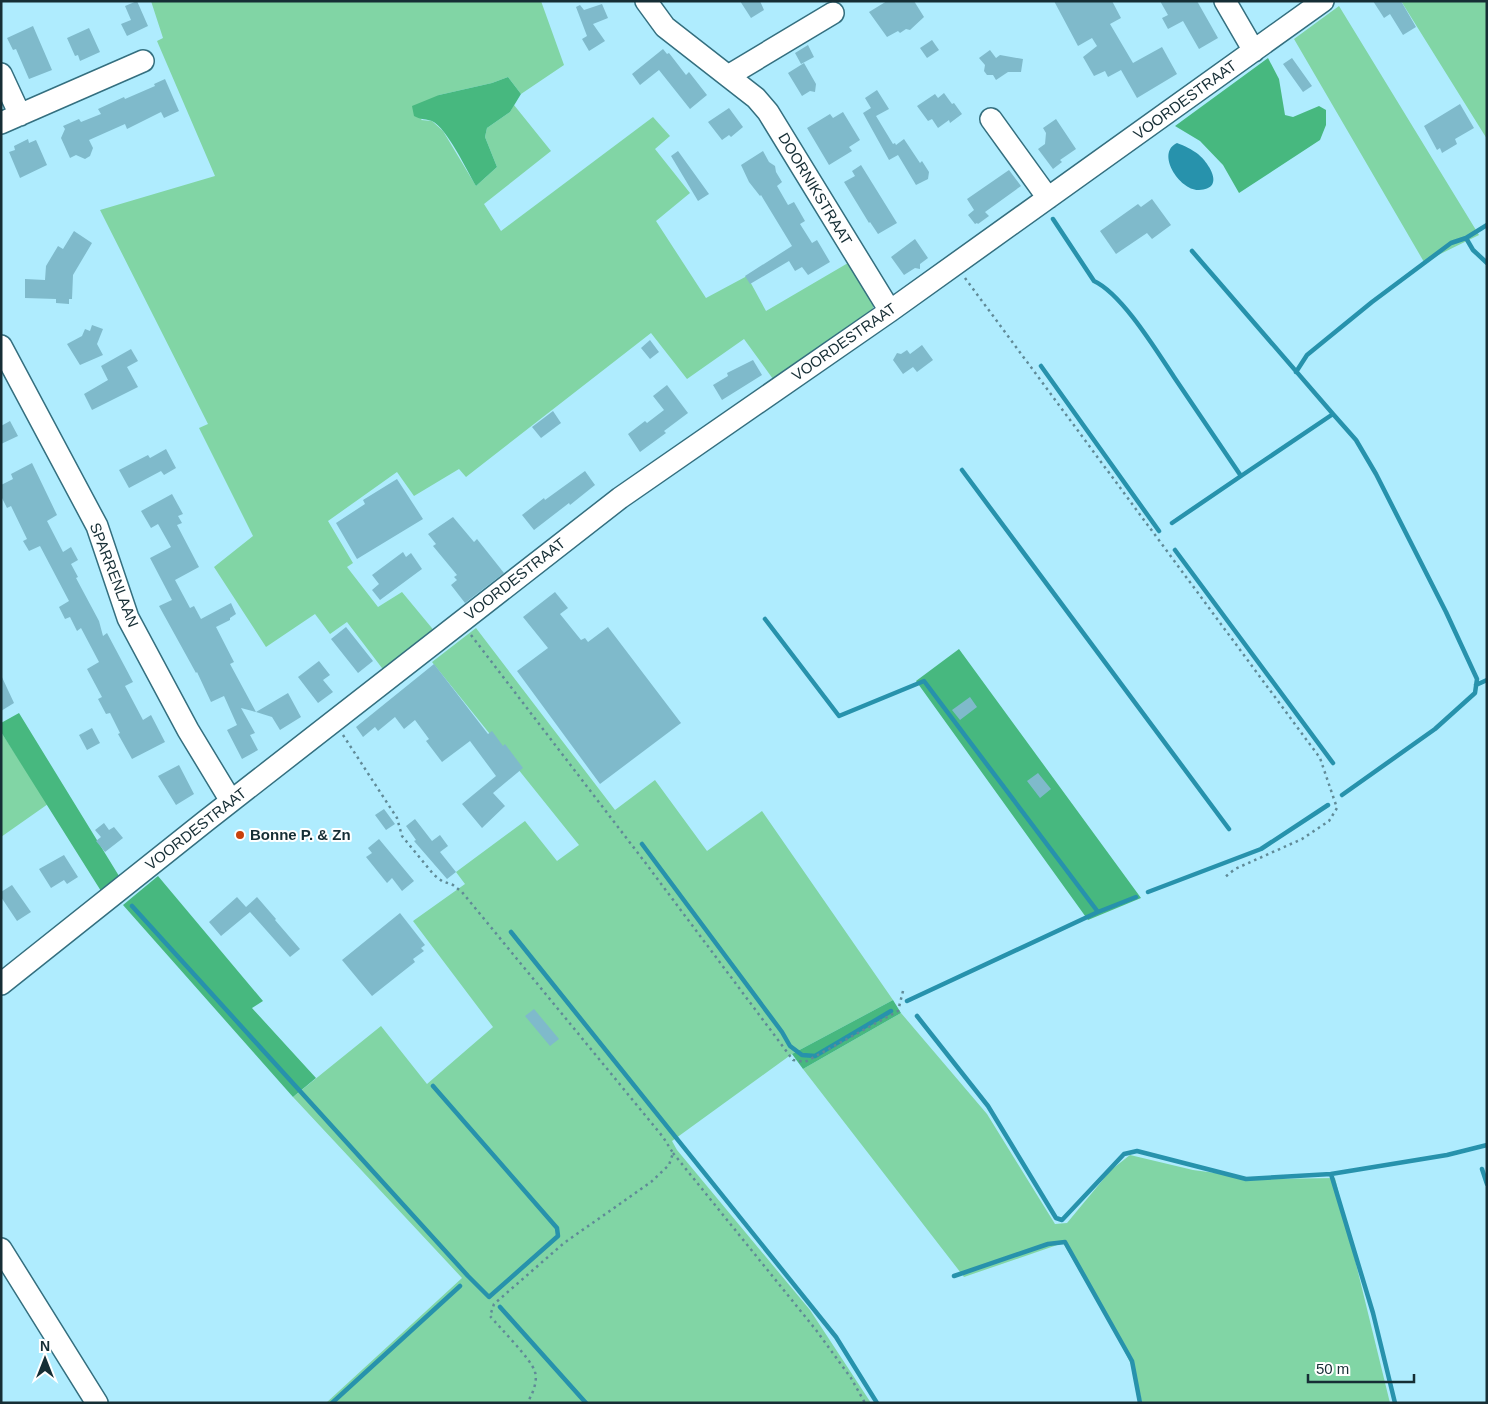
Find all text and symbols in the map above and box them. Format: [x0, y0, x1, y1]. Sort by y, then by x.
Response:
street label: VOORDESTRAAT [1130, 57, 1239, 143]
street label: DOORNIKSTRAAT [775, 129, 856, 248]
street label: VOORDESTRAAT [788, 299, 899, 384]
street label: SPARRENLAAN [87, 520, 142, 629]
street label: VOORDESTRAAT [461, 534, 568, 623]
street label: VOORDESTRAAT [142, 784, 249, 873]
place label: Bonne P. & Zn [250, 826, 351, 843]
marker: Bonne P. & Zn [234, 829, 246, 841]
north arrow [20, 1334, 70, 1384]
text: N [40, 1338, 50, 1354]
scale bar [1308, 1352, 1414, 1384]
text: 50 m [1316, 1360, 1349, 1377]

